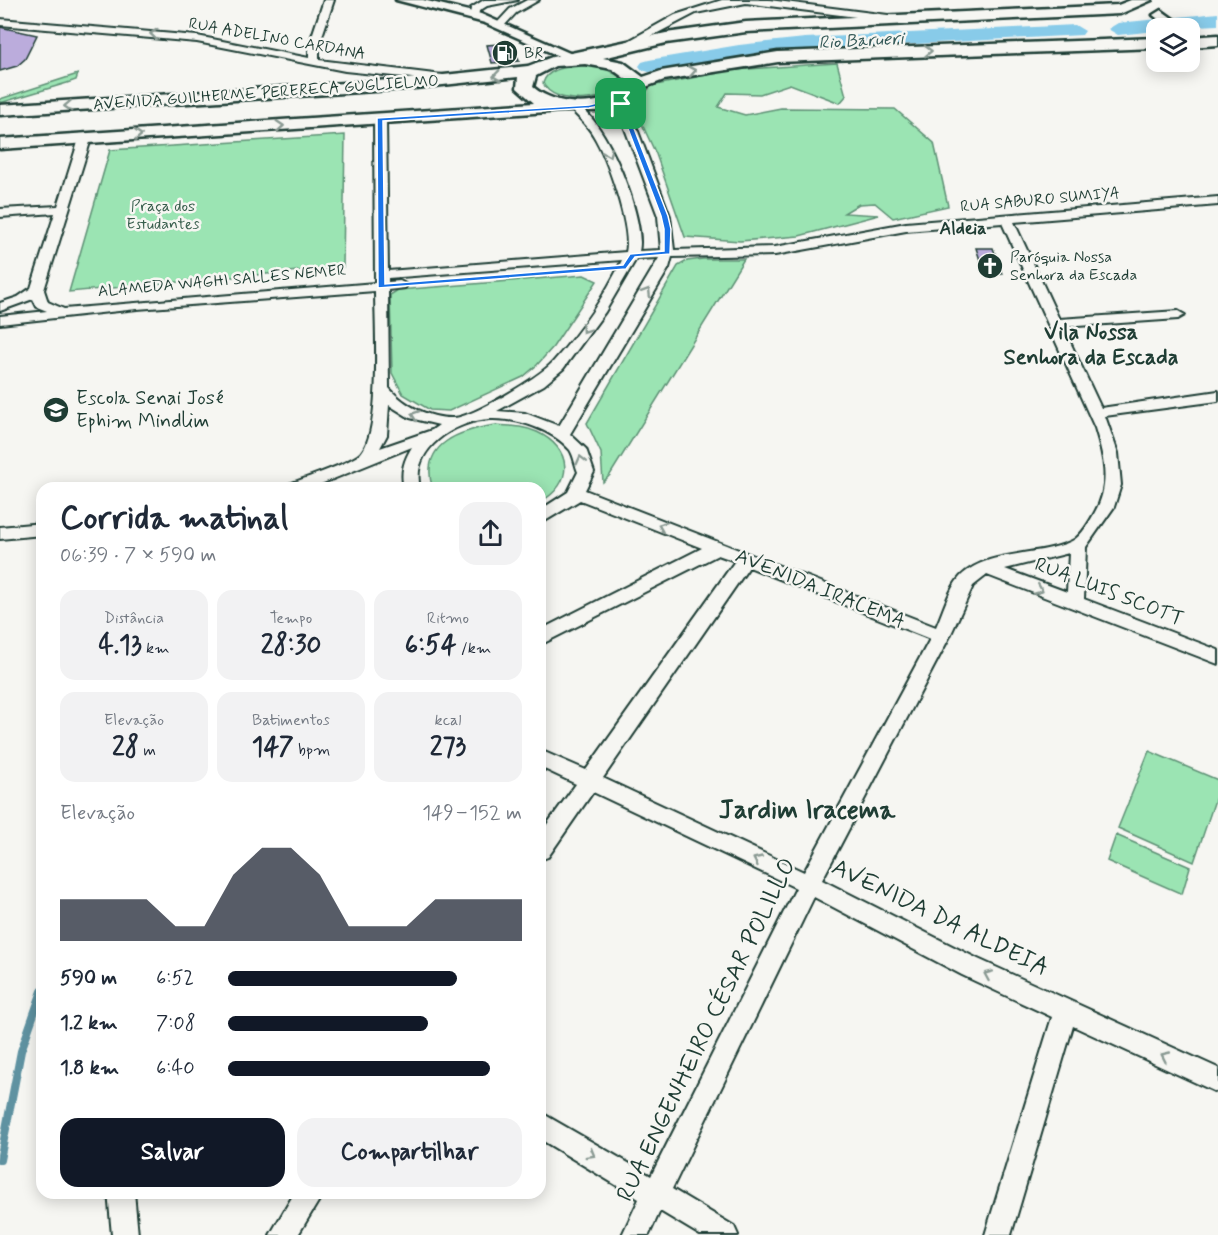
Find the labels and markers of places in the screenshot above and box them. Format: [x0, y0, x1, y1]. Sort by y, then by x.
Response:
fuel station icon: BR [490, 38, 520, 68]
place label: BR [524, 43, 543, 64]
pin [595, 78, 646, 129]
place label: Paróquia Nossa Senhora da Escada [1010, 247, 1137, 286]
church icon: Paróquia Nossa Senhora da Escada [975, 251, 1005, 281]
place label: Escola Senai José Ephim Mindlim [76, 385, 224, 435]
school or university icon: Escola Senai José Ephim Mindlim [41, 395, 71, 425]

